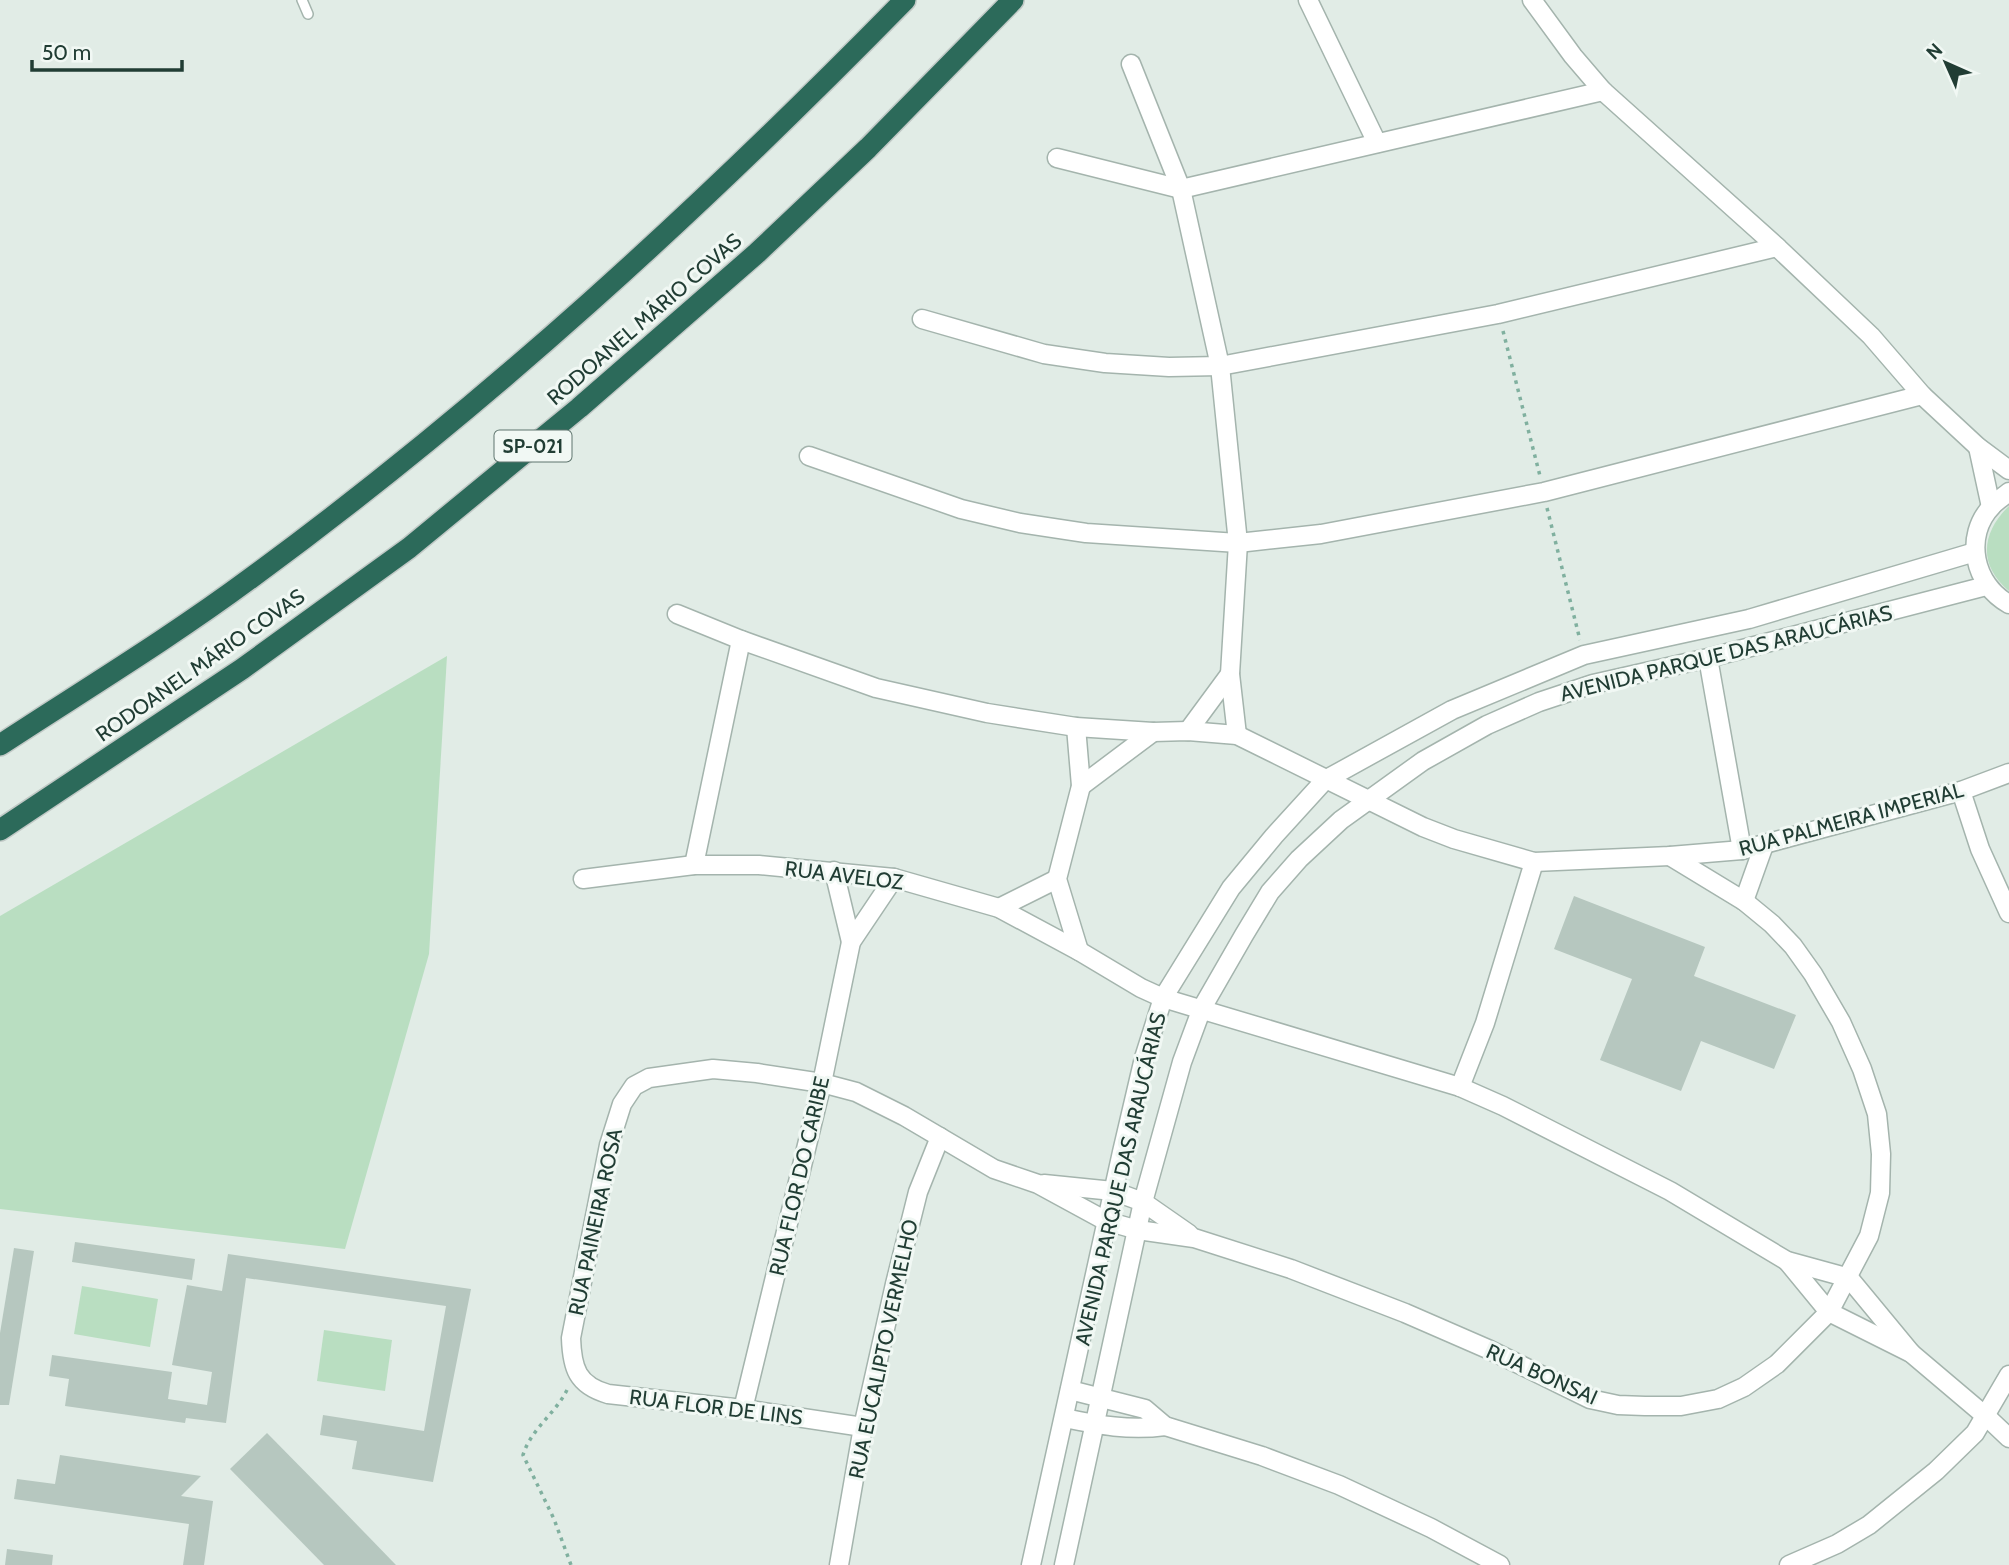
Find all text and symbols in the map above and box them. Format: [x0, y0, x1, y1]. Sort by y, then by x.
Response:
scale bar [32, 28, 182, 72]
north arrow [1911, 28, 1981, 98]
text: N [1921, 38, 1947, 64]
text: 50 m [42, 40, 91, 65]
street label: RODOANEL MÁRIO COVAS [542, 228, 746, 410]
road number: SP-021 [494, 430, 572, 462]
street label: RODOANEL MÁRIO COVAS [91, 583, 309, 747]
street label: AVENIDA PARQUE DAS ARAUCÁRIAS [1557, 600, 1895, 706]
street label: RUA PALMEIRA IMPERIAL [1736, 777, 1966, 861]
street label: RUA AVELOZ [783, 855, 905, 895]
street label: AVENIDA PARQUE DAS ARAUCÁRIAS [1069, 1010, 1171, 1348]
street label: RUA FLOR DO CARIBE [764, 1074, 834, 1278]
street label: RUA PAINEIRA ROSA [563, 1126, 627, 1318]
street label: RUA EUCALIPTO VERMELHO [843, 1217, 923, 1481]
street label: RUA BONSAI [1482, 1338, 1602, 1410]
street label: RUA FLOR DE LINS [628, 1384, 804, 1430]

